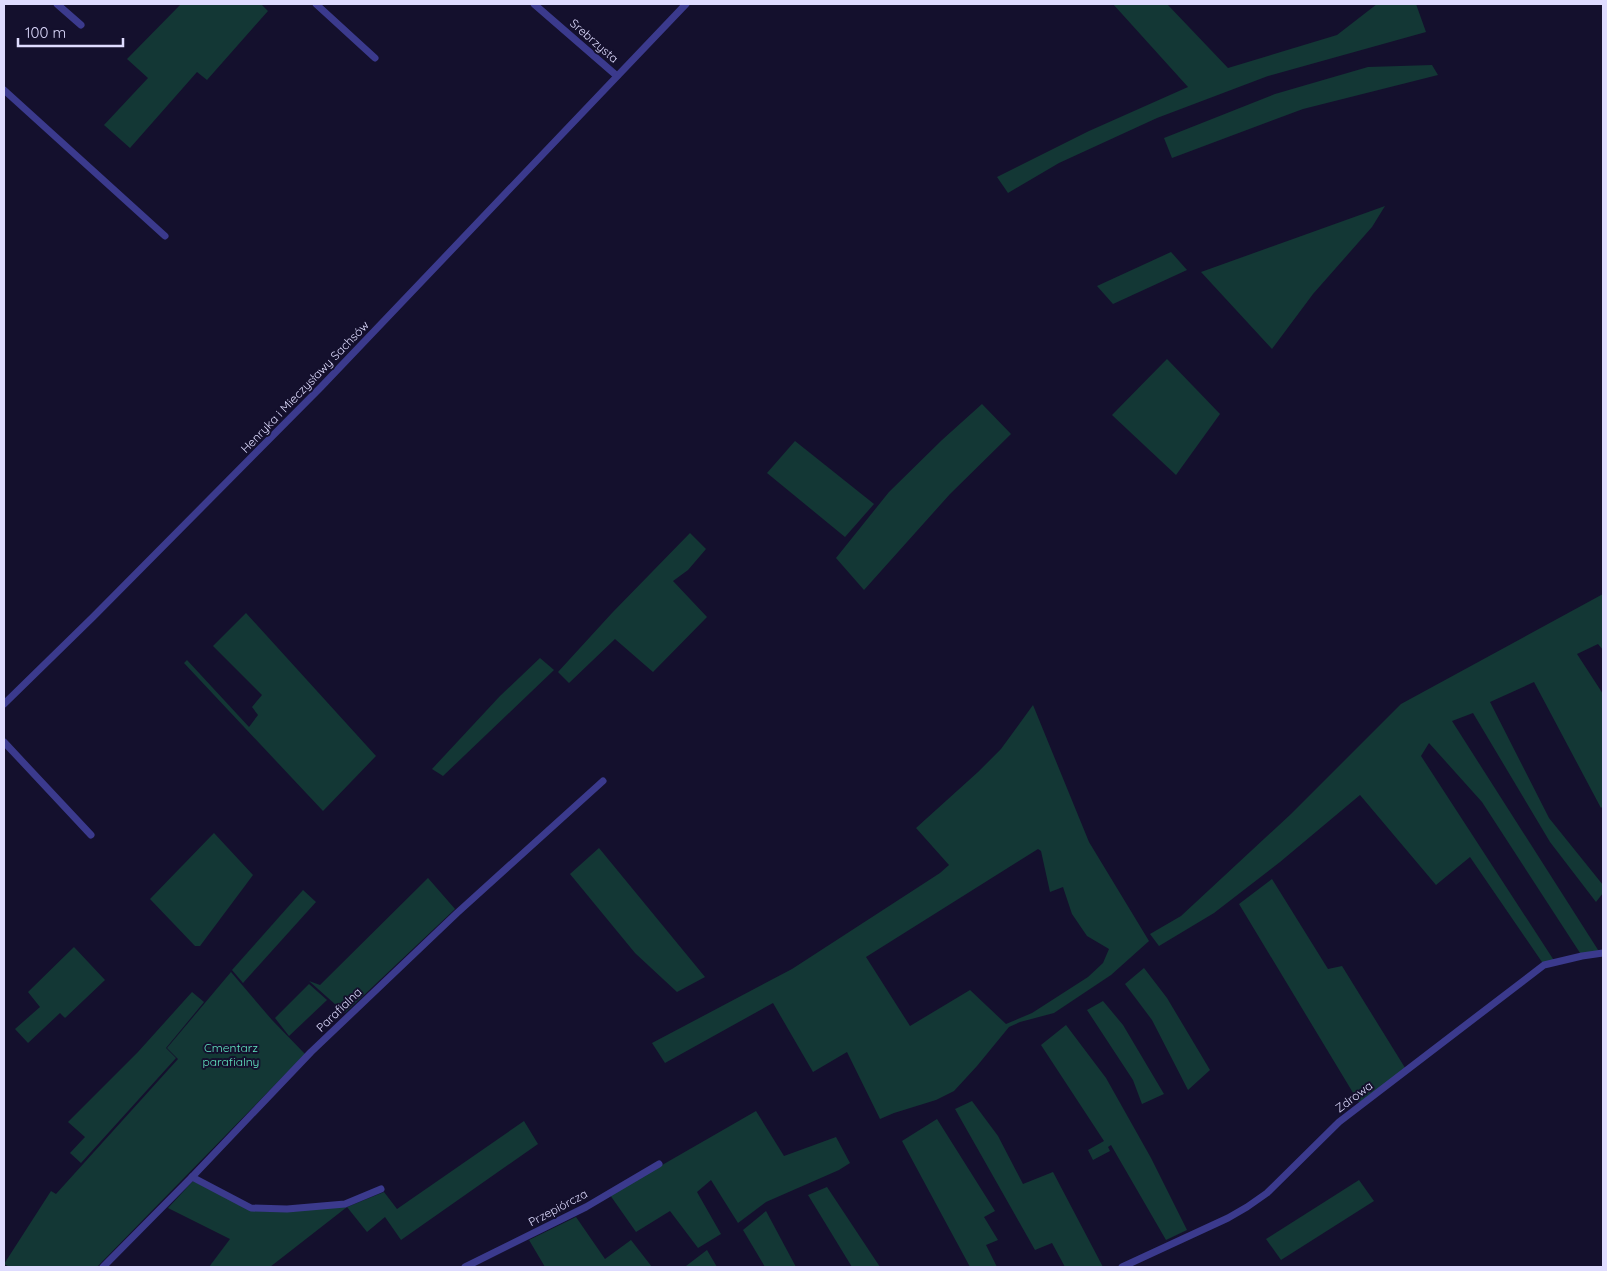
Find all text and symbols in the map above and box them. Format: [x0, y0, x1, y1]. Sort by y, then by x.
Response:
scale bar [18, 15, 122, 47]
street label: Srebrzysta [567, 16, 622, 66]
text: 100 m [25, 23, 66, 42]
street label: Henryka i Mieczysławy Sachsów [237, 317, 372, 456]
street label: Parafialna [313, 984, 364, 1035]
park label: Cmentarz parafialny [203, 1040, 259, 1069]
street label: Zdrowa [1332, 1078, 1375, 1115]
street label: Przepiórcza [526, 1186, 590, 1229]

